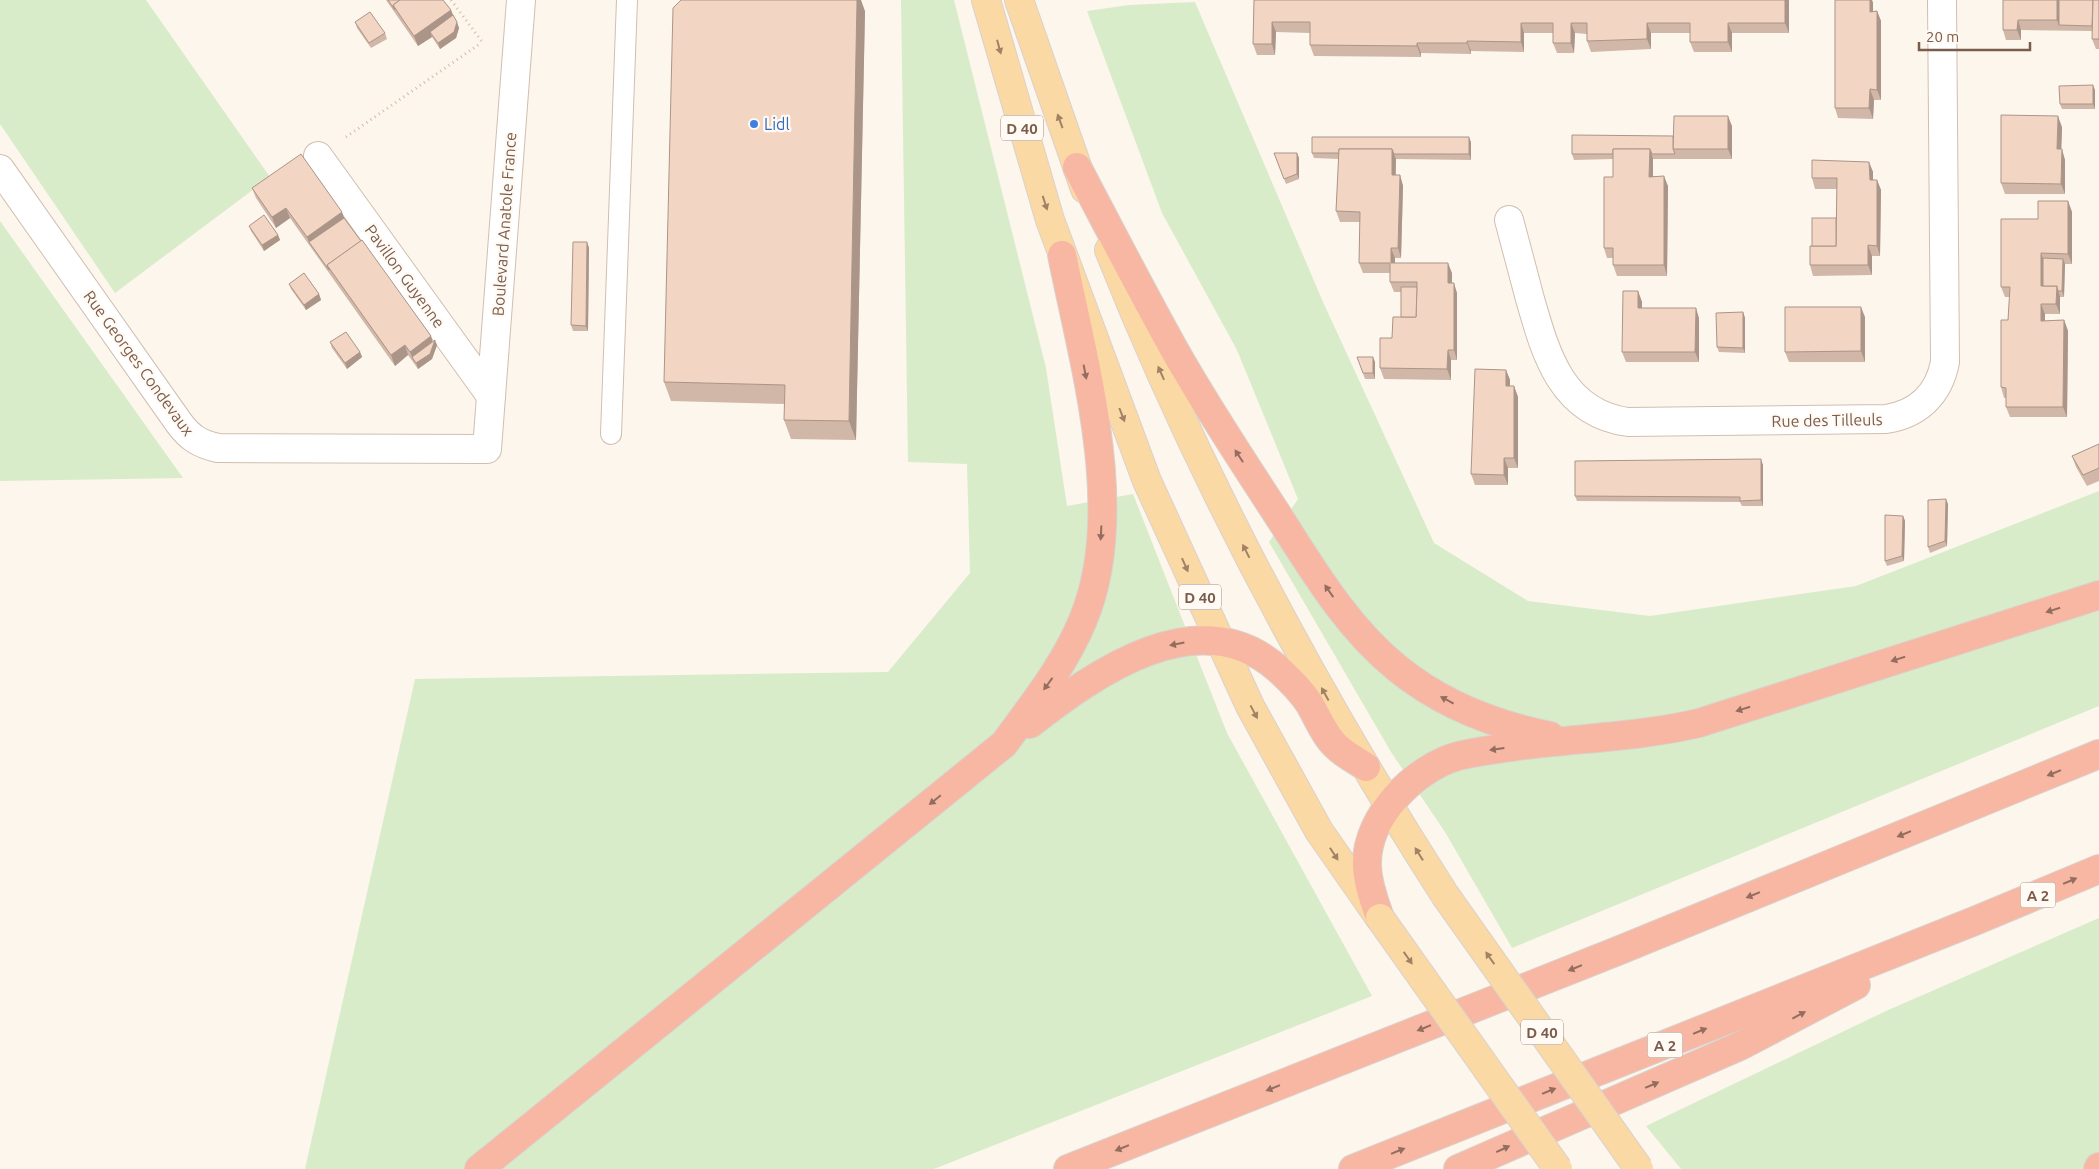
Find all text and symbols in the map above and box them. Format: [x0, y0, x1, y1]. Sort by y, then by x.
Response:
scale bar [1919, 20, 2030, 52]
text: 20 m [1926, 28, 1959, 45]
one-way arrow [996, 40, 1004, 55]
one-way arrow [1056, 113, 1064, 128]
place label: Lidl [764, 115, 790, 133]
road number: D 40 [1001, 116, 1043, 140]
marker: Lidl [748, 118, 760, 130]
street label: Boulevard Anatole France [489, 131, 519, 317]
one-way arrow [1041, 196, 1049, 211]
street label: Pavillon Guyenne [362, 221, 448, 331]
street label: Rue Georges Condevaux [80, 287, 198, 439]
one-way arrow [1081, 364, 1089, 379]
one-way arrow [1157, 366, 1165, 380]
one-way arrow [1119, 408, 1127, 423]
street label: Rue des Tilleuls [1771, 410, 1883, 430]
one-way arrow [1235, 449, 1244, 462]
one-way arrow [1097, 525, 1105, 541]
one-way arrow [1242, 544, 1250, 558]
one-way arrow [1182, 558, 1190, 572]
road number: D 40 [1179, 584, 1221, 610]
one-way arrow [1324, 585, 1334, 598]
one-way arrow [2045, 606, 2060, 614]
one-way arrow [1170, 640, 1185, 648]
one-way arrow [1890, 656, 1905, 663]
one-way arrow [1042, 677, 1053, 690]
one-way arrow [1320, 687, 1329, 700]
one-way arrow [1440, 696, 1454, 705]
one-way arrow [1250, 705, 1258, 720]
one-way arrow [1735, 705, 1750, 713]
one-way arrow [1489, 746, 1505, 754]
one-way arrow [2047, 769, 2061, 777]
one-way arrow [929, 794, 942, 805]
one-way arrow [1897, 831, 1911, 839]
one-way arrow [1329, 847, 1339, 861]
one-way arrow [1414, 847, 1424, 861]
one-way arrow [2063, 877, 2077, 885]
road number: A 2 [2020, 882, 2056, 908]
one-way arrow [1746, 892, 1760, 900]
one-way arrow [1403, 951, 1413, 965]
one-way arrow [1485, 951, 1495, 965]
one-way arrow [1568, 964, 1582, 972]
one-way arrow [1792, 1011, 1806, 1019]
road number: D 40 [1521, 1020, 1563, 1044]
one-way arrow [1417, 1024, 1431, 1032]
one-way arrow [1693, 1026, 1707, 1034]
road number: A 2 [1648, 1032, 1682, 1058]
one-way arrow [1645, 1080, 1659, 1088]
one-way arrow [1266, 1084, 1280, 1092]
one-way arrow [1542, 1087, 1557, 1095]
one-way arrow [1114, 1144, 1129, 1152]
one-way arrow [1496, 1145, 1510, 1153]
one-way arrow [1391, 1147, 1406, 1155]

